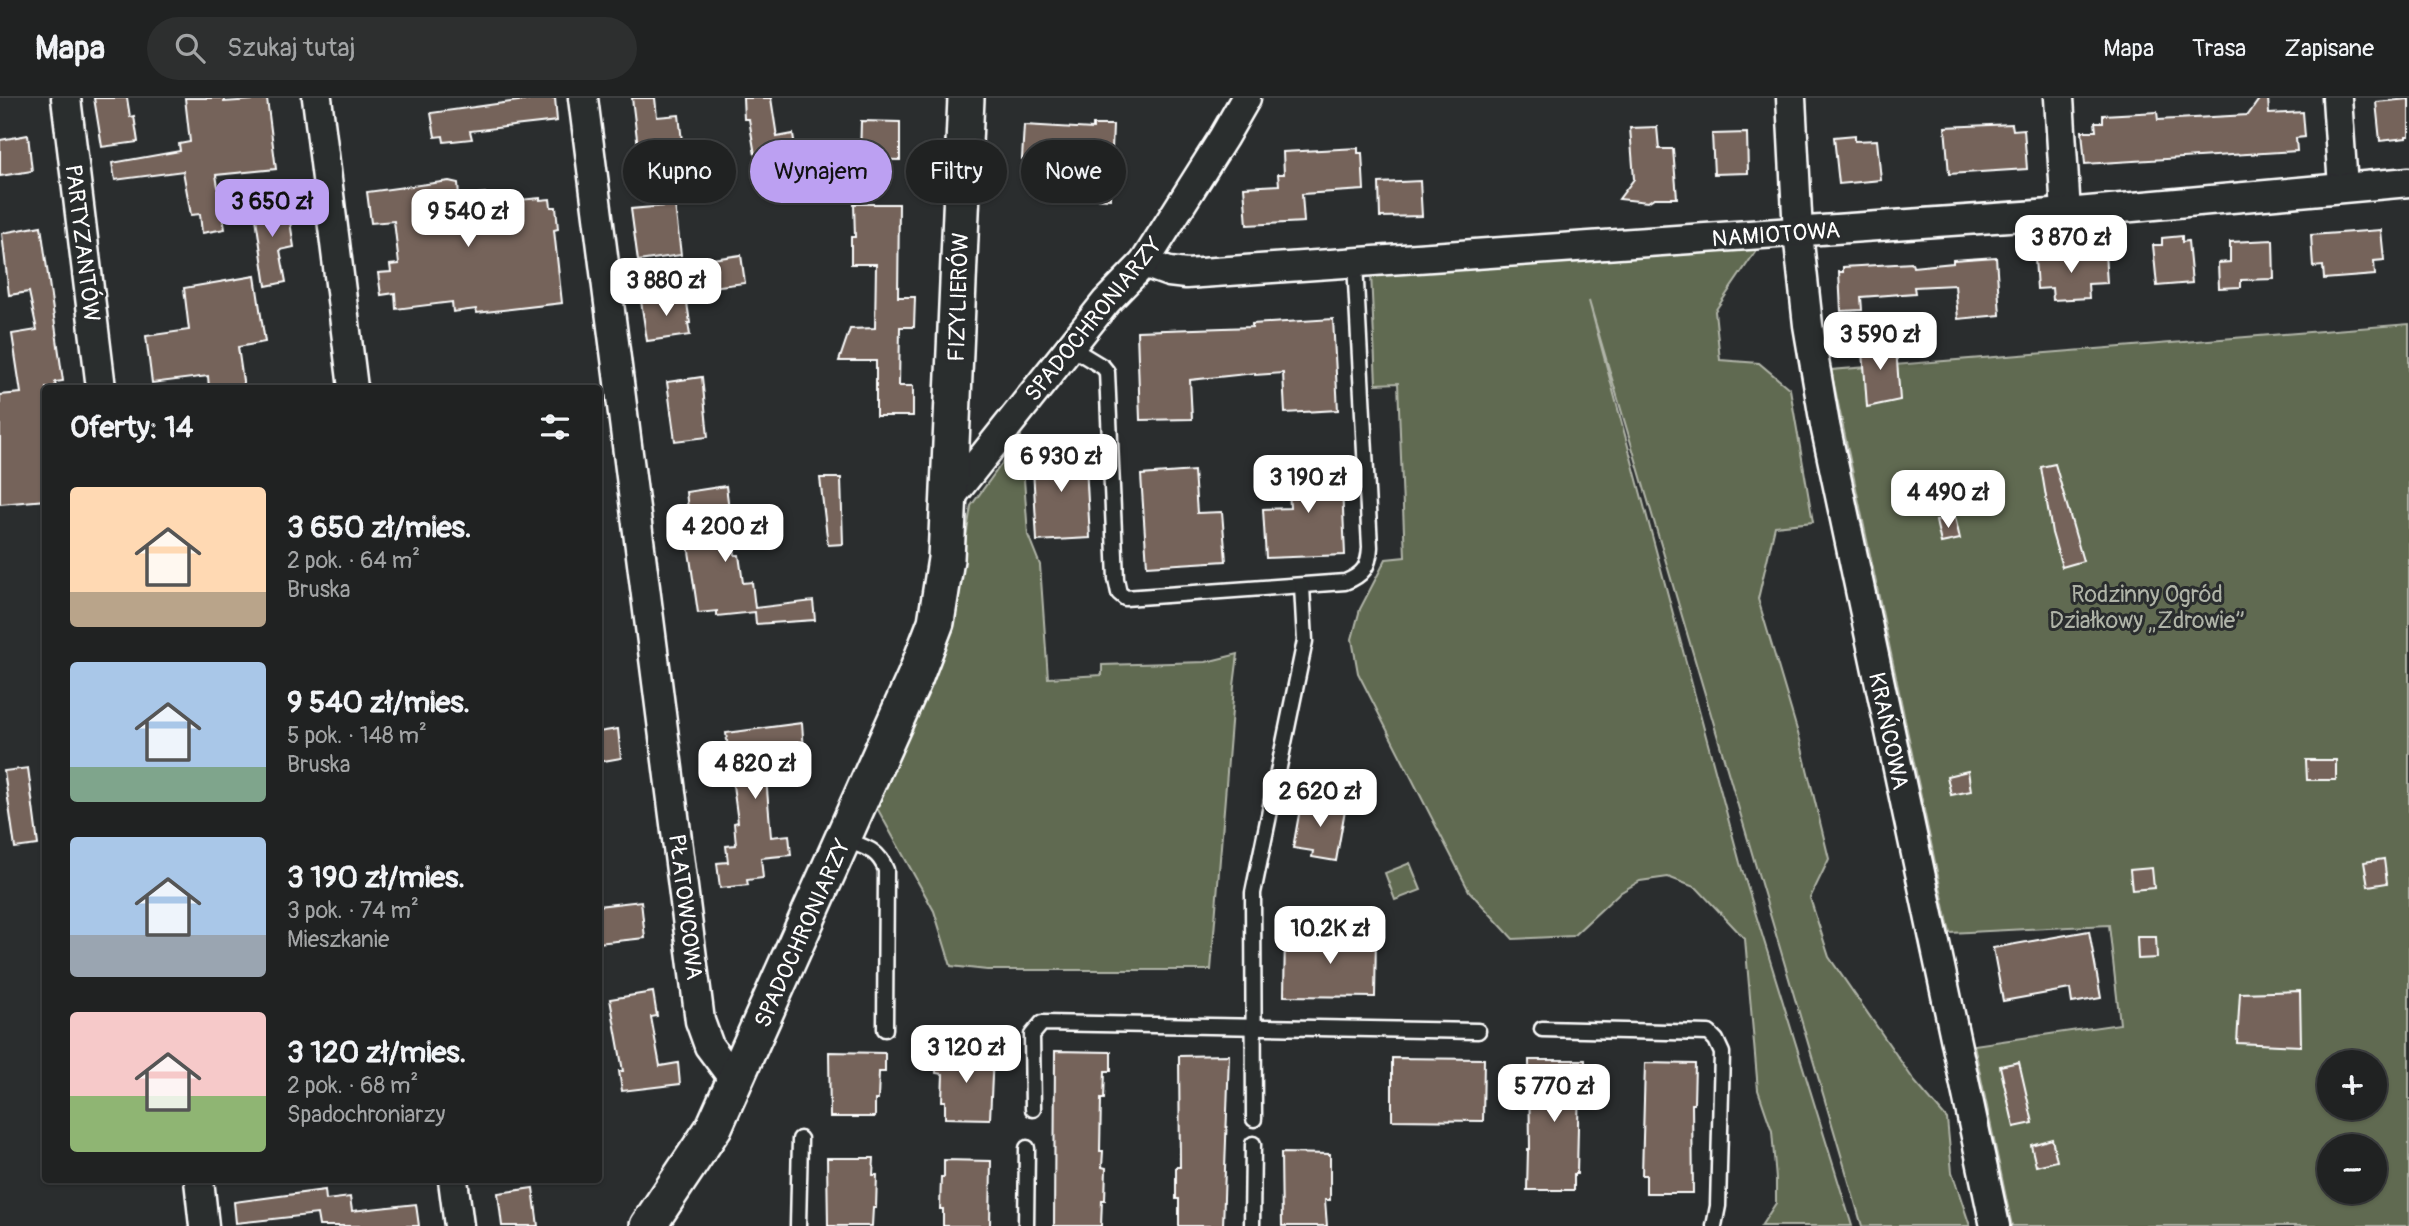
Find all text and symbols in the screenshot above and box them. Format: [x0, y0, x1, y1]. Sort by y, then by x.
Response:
search box [147, 17, 637, 80]
text: Mapa [35, 28, 105, 69]
icon: search [171, 29, 209, 67]
text: Szukaj tutaj [227, 32, 355, 64]
text: Mapa [2103, 34, 2154, 63]
text: Trasa [2192, 34, 2246, 63]
text: Zapisane [2284, 34, 2374, 63]
chip: Kupno [623, 140, 736, 203]
chip: Wynajem [750, 140, 892, 203]
chip: Filtry [906, 140, 1007, 203]
chip: Nowe [1021, 140, 1126, 203]
street label: PARTYZANTÓW [58, 163, 108, 323]
pin: 3 650 zł [200, 180, 344, 239]
text: 3 650 zł [231, 187, 313, 216]
pin: 9 540 zł [396, 190, 540, 249]
text: 9 540 zł [427, 197, 509, 226]
street label: NAMIOTOWA [1711, 216, 1841, 253]
pin: 3 870 zł [1999, 216, 2143, 275]
text: 3 870 zł [2031, 223, 2111, 252]
street label: SPADOCHRONIARZY [1018, 231, 1169, 408]
street label: FIZYLIERÓW [941, 232, 975, 362]
pin: 3 880 zł [594, 258, 738, 318]
text: 3 880 zł [626, 266, 706, 295]
pin: 3 590 zł [1808, 313, 1952, 372]
text: 3 590 zł [1840, 320, 1920, 349]
icon: filters [536, 408, 574, 446]
text: Oferty: 14 [70, 409, 193, 446]
pin: 6 930 zł [989, 434, 1133, 494]
text: 6 930 zł [1020, 442, 1102, 471]
pin: 3 190 zł [1236, 456, 1380, 515]
text: 3 190 zł [1269, 463, 1347, 492]
pin: 4 490 zł [1876, 470, 2020, 530]
text: 4 490 zł [1907, 478, 1989, 507]
pin: 4 200 zł [653, 504, 797, 564]
text: 3 650 zł/mies. [287, 509, 472, 546]
text: 4 200 zł [682, 512, 768, 541]
icon: home [126, 515, 210, 599]
text: 2 pok. · 64 m² [287, 546, 420, 575]
text: Bruska [287, 575, 350, 604]
park label: Rodzinny Ogród Działkowy „Zdrowie” [2049, 580, 2245, 635]
street label: KRAŃCOWA [1862, 670, 1915, 792]
text: 9 540 zł/mies. [287, 684, 470, 721]
icon: home [126, 690, 210, 774]
text: 5 pok. · 148 m² [287, 721, 427, 750]
pin: 4 820 zł [683, 742, 827, 801]
text: 4 820 zł [714, 749, 796, 778]
text: Bruska [287, 750, 350, 779]
pin: 2 620 zł [1248, 770, 1392, 829]
text: 2 620 zł [1279, 777, 1361, 806]
street label: PŁATOWCOWA [662, 832, 709, 982]
street label: SPADOCHRONIARZY [748, 834, 857, 1032]
text: 3 190 zł/mies. [287, 859, 465, 896]
icon: home [126, 865, 210, 949]
text: 3 pok. · 74 m² [287, 896, 419, 925]
pin: 10.2K zł [1258, 906, 1402, 966]
text: 10.2K zł [1290, 914, 1370, 943]
text: Mieszkanie [287, 925, 389, 954]
pin: 3 120 zł [894, 1026, 1038, 1085]
text: 3 120 zł [927, 1033, 1005, 1062]
text: 3 120 zł/mies. [287, 1034, 466, 1071]
icon: home [126, 1040, 210, 1124]
map controls [2317, 1050, 2387, 1204]
button: + [2317, 1050, 2387, 1120]
pin: 5 770 zł [1482, 1065, 1626, 1124]
text: 2 pok. · 68 m² [287, 1071, 418, 1100]
text: 5 770 zł [1514, 1072, 1594, 1101]
text: Spadochroniarzy [287, 1100, 445, 1129]
button: − [2317, 1134, 2387, 1204]

